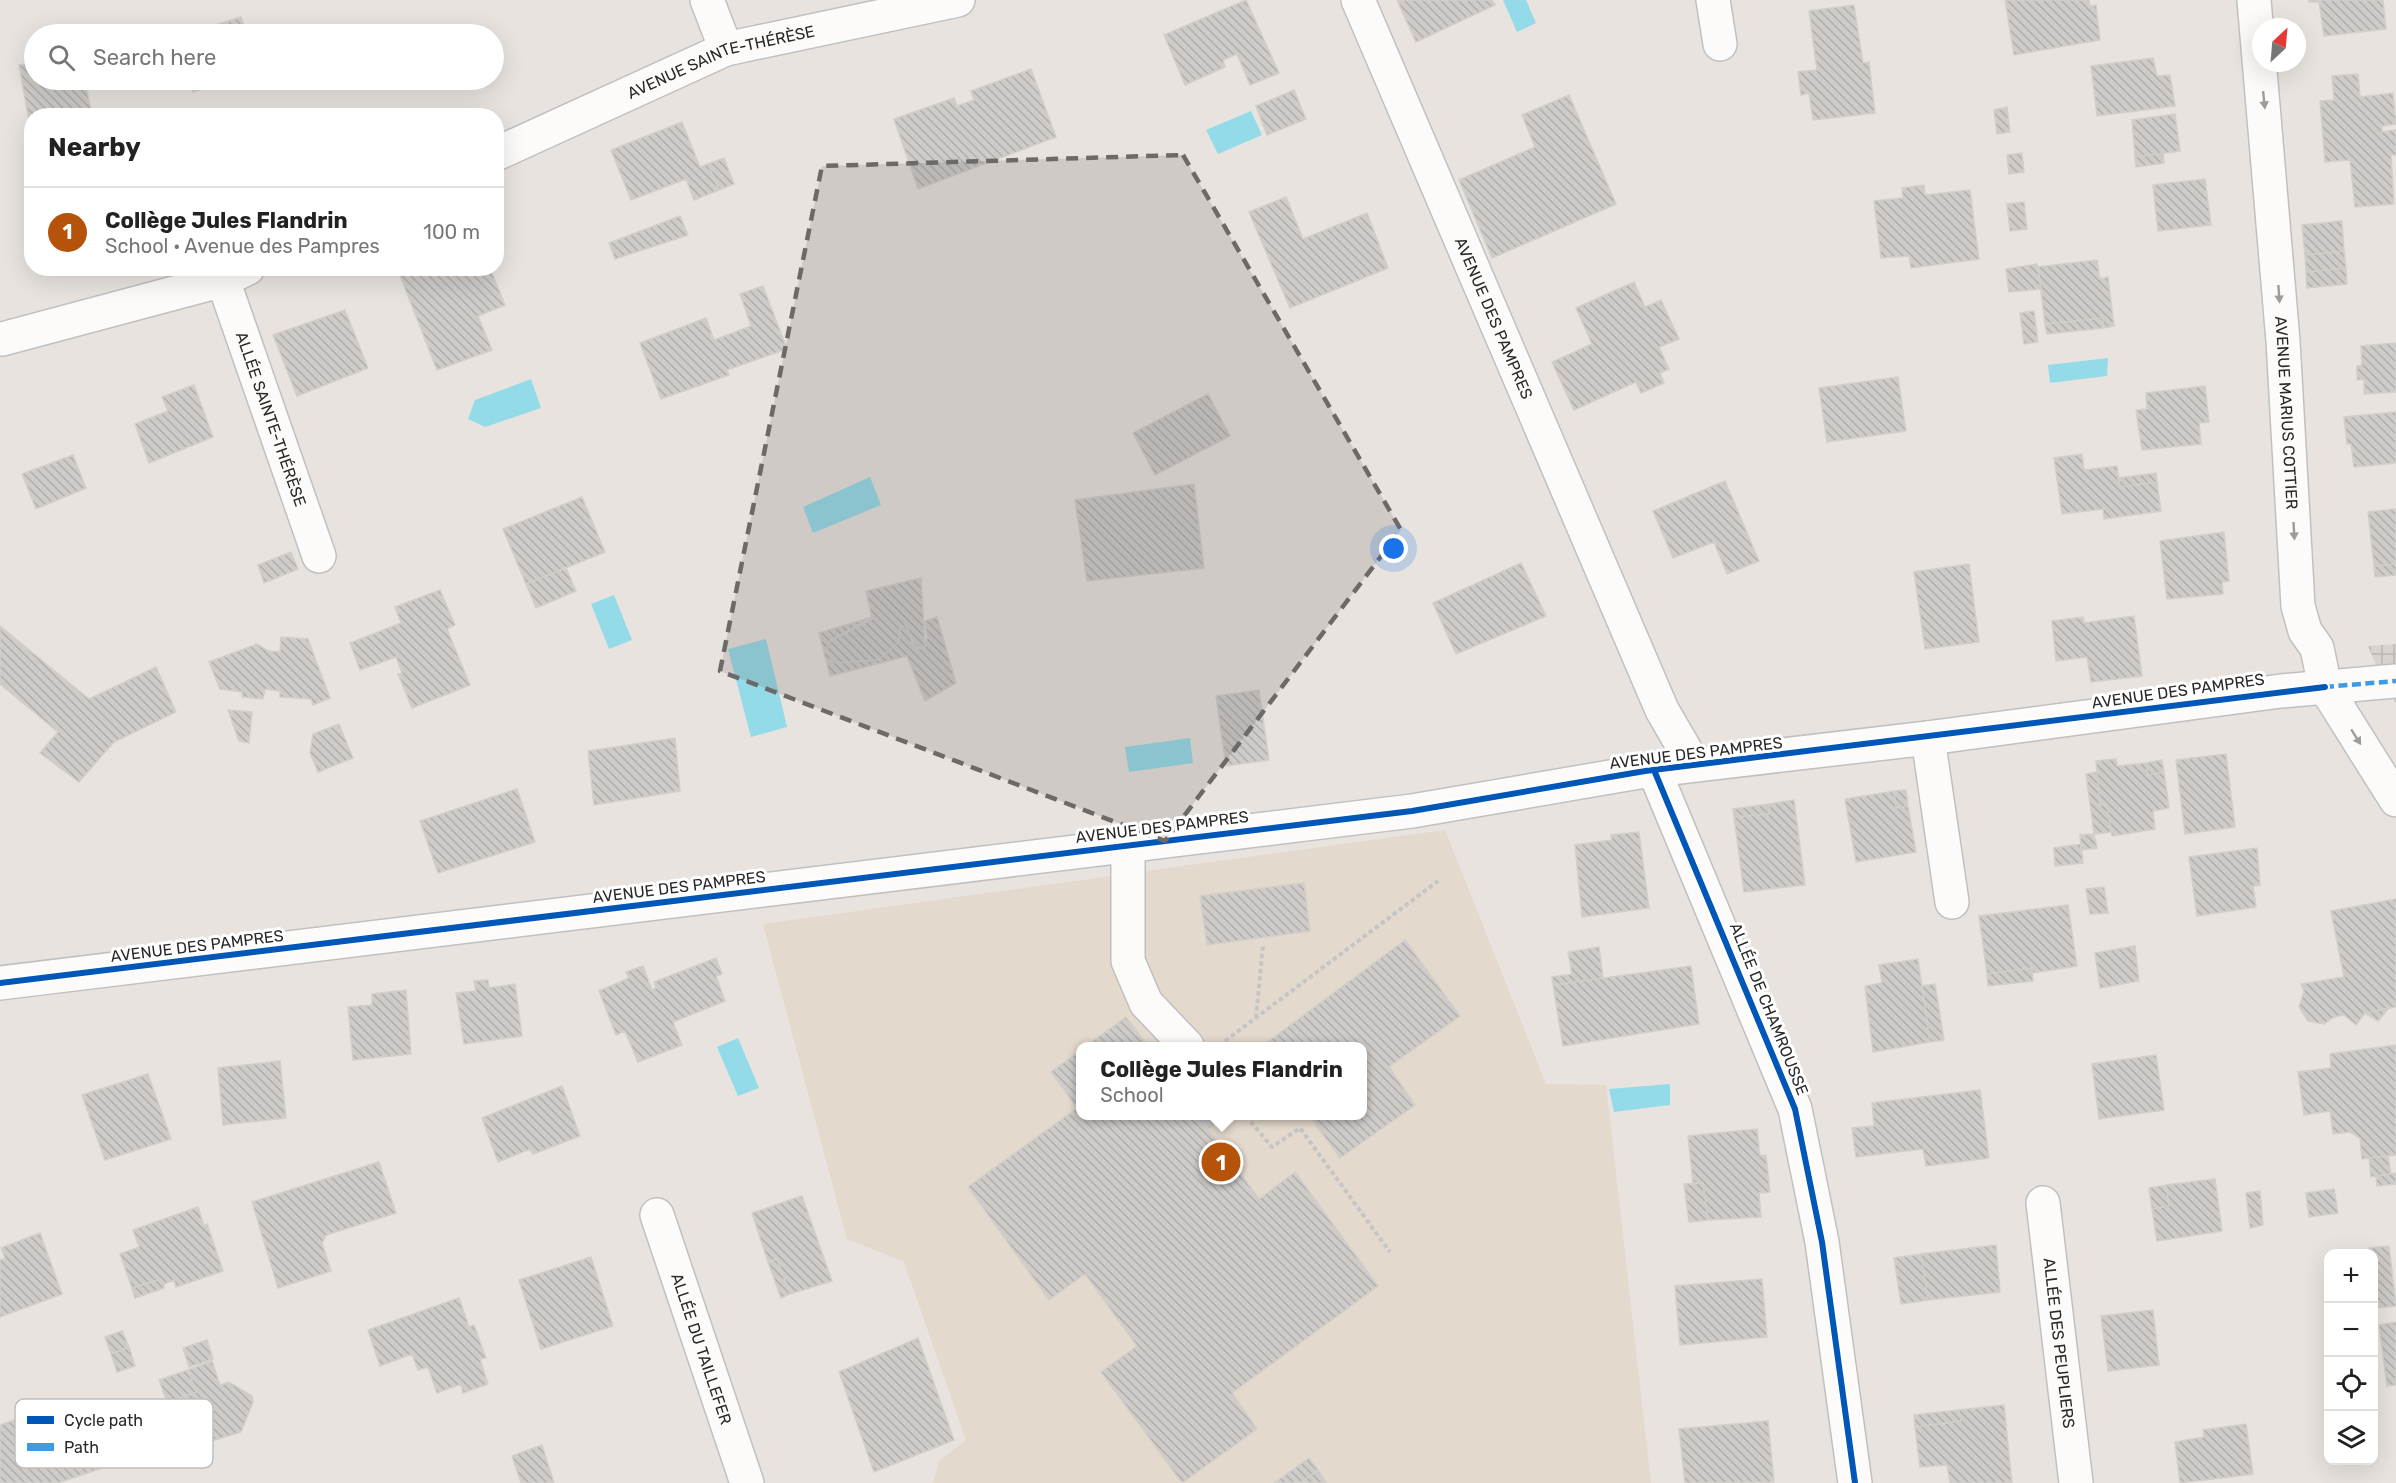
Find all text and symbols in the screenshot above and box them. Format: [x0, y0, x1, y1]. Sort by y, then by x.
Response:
north arrow [2252, 18, 2306, 72]
street label: AVENUE SAINTE-THÉRÈSE [624, 21, 816, 102]
search box [24, 24, 504, 90]
icon: search [45, 41, 78, 74]
text: Search here [93, 44, 216, 71]
one-way arrow [2259, 91, 2269, 110]
text: Nearby [48, 132, 141, 163]
text: Collège Jules Flandrin [105, 207, 348, 234]
text: 1 [63, 220, 72, 244]
text: 100 m [423, 220, 480, 244]
text: School · Avenue des Pampres [105, 234, 380, 258]
street label: AVENUE DES PAMPRES [1451, 234, 1537, 402]
one-way arrow [2274, 285, 2284, 304]
street label: AVENUE MARIUS COTTIER [2271, 315, 2302, 510]
street label: ALLÉE SAINTE-THÉRÈSE [232, 329, 310, 509]
one-way arrow [2289, 521, 2298, 540]
your location [1379, 534, 1408, 563]
street label: AVENUE DES PAMPRES [2090, 669, 2266, 713]
one-way arrow [2350, 728, 2362, 744]
street label: AVENUE DES PAMPRES [1608, 733, 1784, 773]
street label: AVENUE DES PAMPRES [1074, 807, 1250, 847]
street label: AVENUE DES PAMPRES [591, 867, 767, 907]
street label: ALLÉE DE CHAMROUSSE [1726, 920, 1812, 1098]
street label: AVENUE DES PAMPRES [109, 926, 285, 966]
popup [1076, 1042, 1367, 1120]
text: Collège Jules Flandrin [1100, 1056, 1343, 1083]
text: School [1100, 1083, 1164, 1107]
pin: 1 [1202, 1140, 1240, 1184]
map controls [2324, 1249, 2378, 1465]
button: + [2324, 1249, 2378, 1303]
street label: ALLÉE DES PEUPLIERS [2040, 1257, 2079, 1429]
street label: ALLÉE DU TAILLEFER [668, 1271, 736, 1427]
button: − [2324, 1303, 2378, 1357]
button: locate [2324, 1357, 2378, 1411]
legend [15, 1399, 213, 1468]
text: Cycle path [64, 1411, 143, 1430]
button: layers [2324, 1411, 2378, 1465]
text: Path [64, 1438, 99, 1457]

